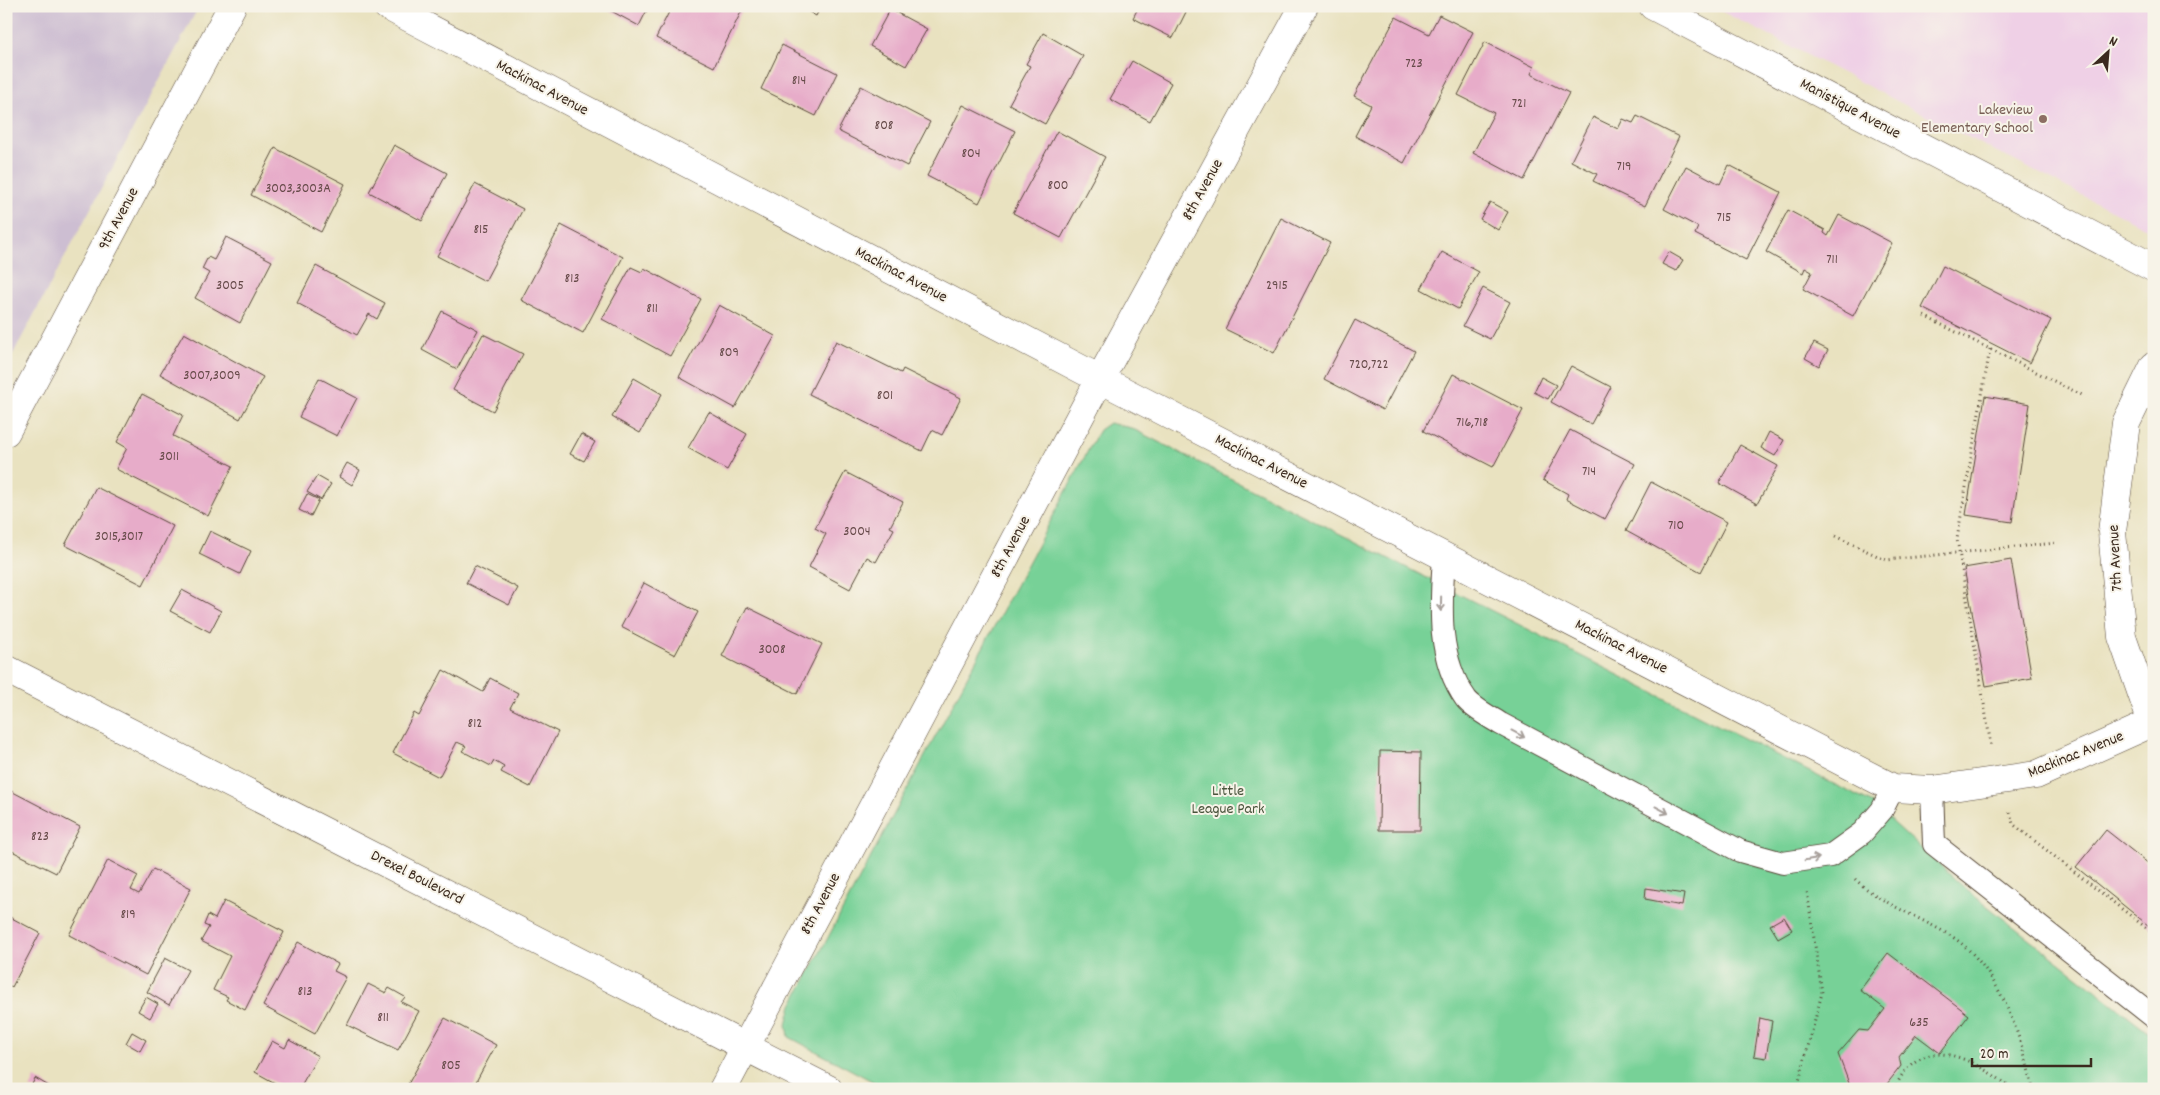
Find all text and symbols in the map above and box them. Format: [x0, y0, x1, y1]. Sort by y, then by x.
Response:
north arrow [2082, 28, 2132, 78]
text: N [2105, 32, 2120, 53]
street label: Mackinac Avenue [492, 54, 592, 122]
house number: 723 [1405, 54, 1423, 74]
house number: 814 [792, 71, 806, 91]
street label: Manistique Avenue [1795, 73, 1905, 145]
house number: 721 [1512, 94, 1526, 114]
place label: Lakeview Elementary School [1921, 99, 2033, 140]
marker: Lakeview Elementary School [2037, 113, 2049, 125]
house number: 808 [875, 116, 894, 136]
house number: 804 [961, 144, 981, 164]
street label: 8th Avenue [1177, 155, 1229, 225]
house number: 719 [1617, 157, 1631, 177]
house number: 800 [1048, 176, 1068, 196]
house number: 3003,3003A [265, 179, 331, 199]
street label: 9th Avenue [93, 184, 145, 254]
house number: 715 [1717, 208, 1731, 228]
house number: 815 [473, 220, 489, 240]
street label: Mackinac Avenue [851, 241, 951, 309]
house number: 711 [1826, 250, 1838, 270]
house number: 813 [565, 269, 579, 289]
house number: 3005 [216, 276, 244, 296]
house number: 2915 [1266, 276, 1288, 296]
house number: 811 [646, 299, 658, 319]
house number: 809 [719, 343, 739, 363]
house number: 720,722 [1349, 355, 1389, 375]
house number: 3007,3009 [183, 366, 241, 386]
house number: 801 [877, 386, 893, 406]
house number: 716,718 [1456, 413, 1488, 433]
street label: Mackinac Avenue [1211, 429, 1311, 495]
house number: 3011 [159, 447, 179, 467]
house number: 714 [1582, 462, 1596, 482]
street label: 8th Avenue [985, 512, 1037, 582]
house number: 710 [1668, 516, 1684, 536]
house number: 3004 [843, 522, 871, 542]
street label: 7th Avenue [2103, 524, 2129, 592]
house number: 3015,3017 [95, 527, 143, 547]
one-way arrow [1436, 596, 1446, 612]
street label: Mackinac Avenue [1571, 614, 1671, 680]
house number: 3008 [758, 640, 786, 660]
house number: 812 [468, 714, 482, 734]
street label: Mackinac Avenue [2025, 725, 2127, 785]
one-way arrow [1511, 729, 1526, 739]
park label: Little League Park [1192, 780, 1264, 821]
one-way arrow [1654, 806, 1669, 815]
house number: 823 [31, 827, 49, 847]
street label: Drexel Boulevard [366, 845, 468, 911]
one-way arrow [1804, 853, 1820, 863]
street label: 8th Avenue [795, 869, 847, 939]
house number: 819 [120, 905, 136, 925]
house number: 813 [298, 982, 312, 1002]
house number: 811 [377, 1008, 389, 1028]
house number: 635 [1909, 1013, 1929, 1033]
scale bar [1972, 1035, 2091, 1067]
text: 20 m [1980, 1044, 2008, 1066]
house number: 805 [441, 1056, 461, 1076]

